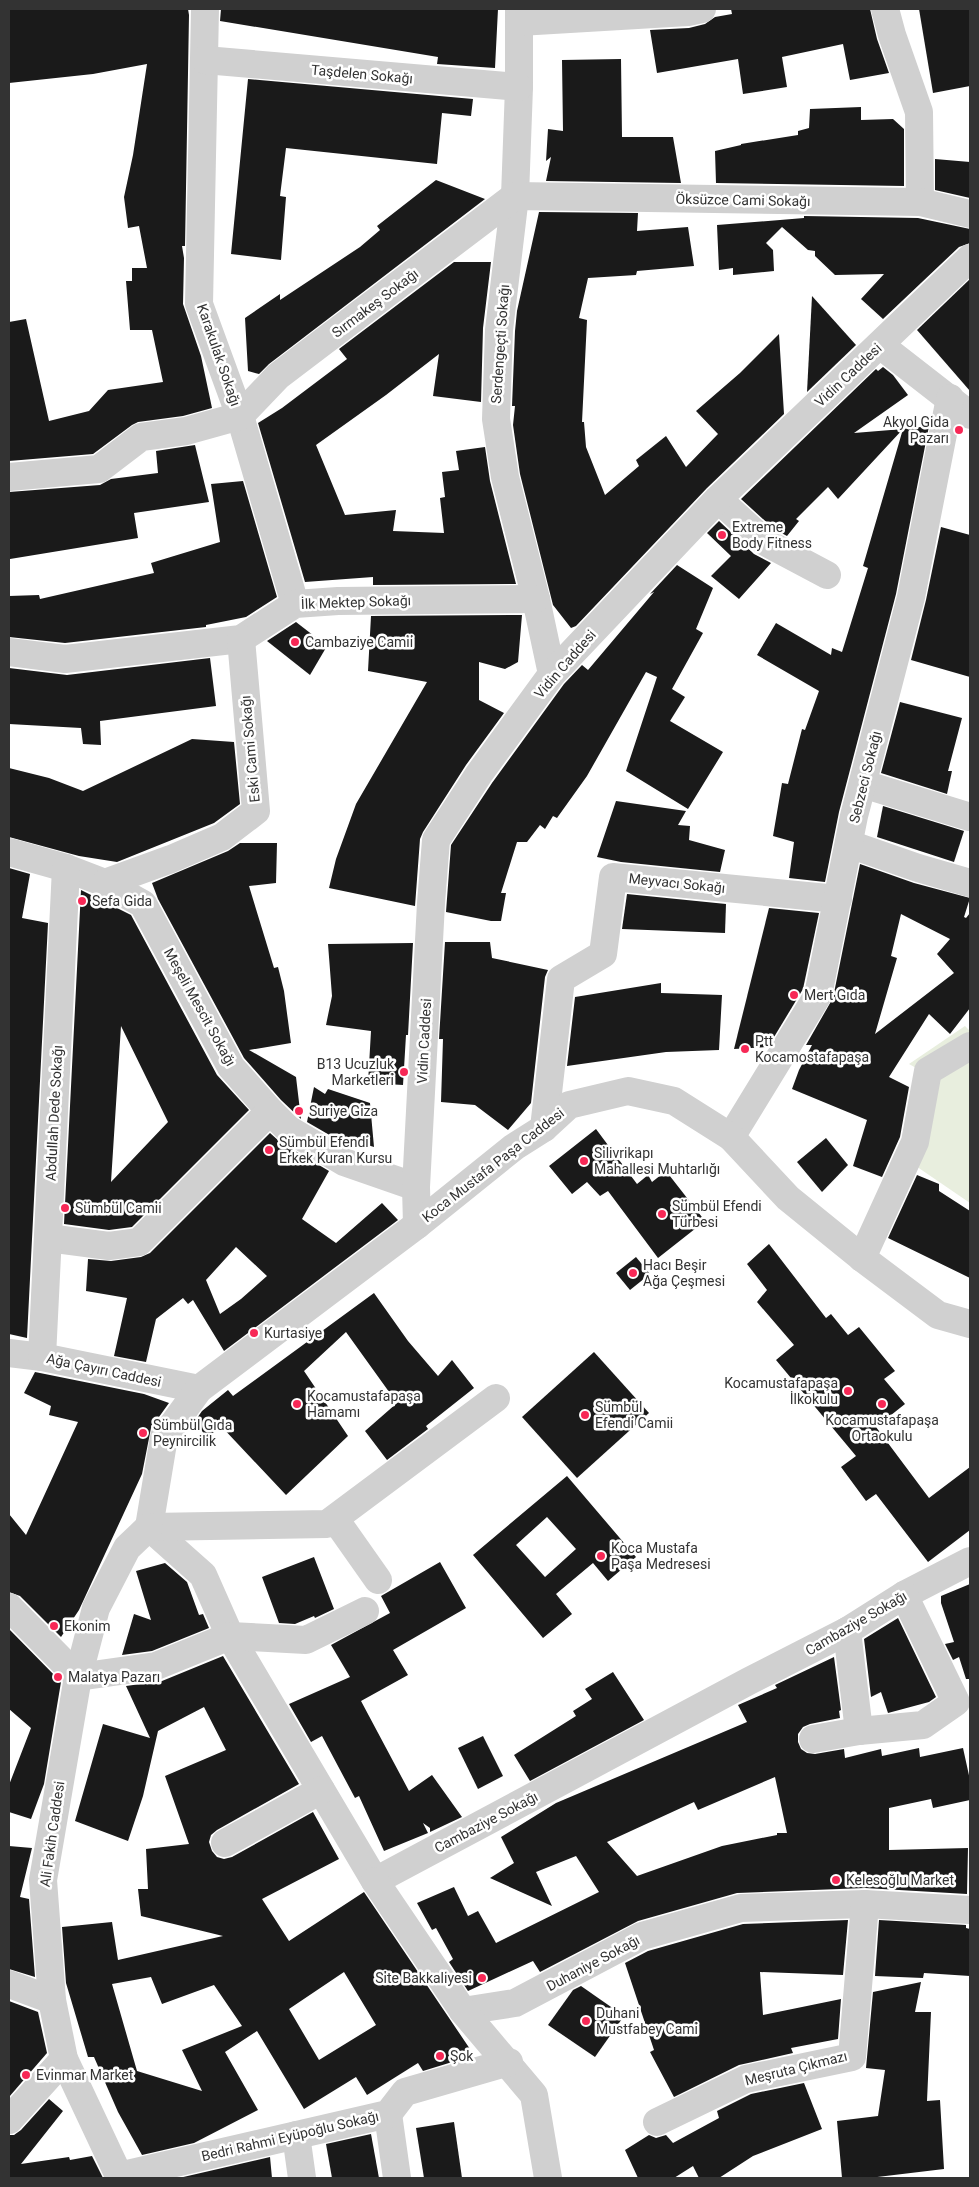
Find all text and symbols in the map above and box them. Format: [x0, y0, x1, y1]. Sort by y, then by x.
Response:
street label: Taşdelen Sokağı [310, 62, 414, 86]
street label: Öksüzce Cami Sokağı [675, 191, 811, 209]
street label: Sırmakeş Sokağı [329, 265, 421, 341]
street label: Serdengeçti Sokağı [488, 284, 512, 404]
street label: Karakulak Sokağı [194, 302, 244, 408]
street label: Vidin Caddesi [811, 340, 885, 410]
place label: Akyol Gida Pazarı [883, 414, 949, 446]
marker: Akyol Gida Pazarı [953, 424, 965, 436]
place label: Extreme Body Fitness [732, 519, 812, 551]
marker: Extreme Body Fitness [716, 529, 728, 541]
street label: İlk Mektep Sokağı [301, 592, 411, 612]
street label: Vidin Caddesi [531, 627, 599, 701]
place label: Cambaziye Camii [305, 634, 413, 650]
marker: Cambaziye Camii [289, 636, 301, 648]
street label: Eski Cami Sokağı [237, 695, 263, 803]
street label: Sebzeci Sokağı [846, 729, 884, 825]
street label: Meyvacı Sokağı [628, 870, 726, 896]
place label: Sefa Gida [92, 893, 152, 909]
marker: Sefa Gida [76, 895, 88, 907]
street label: Meşeli Mescit Sokağı [161, 945, 239, 1069]
place label: Mert Gıda [804, 987, 865, 1003]
marker: Mert Gıda [788, 989, 800, 1001]
street label: Vidin Caddesi [414, 998, 434, 1084]
place label: Ptt Kocamostafapaşa [755, 1033, 869, 1065]
marker: Ptt Kocamostafapaşa [739, 1043, 751, 1055]
street label: Abdullah Dede Sokağı [42, 1045, 66, 1181]
place label: B13 Ucuzluk Marketleri [317, 1056, 395, 1088]
marker: B13 Ucuzluk Marketleri [398, 1066, 410, 1078]
place label: Suriye Giza [309, 1103, 378, 1119]
marker: Suriye Giza [293, 1105, 305, 1117]
street label: Koca Mustafa Paşa Caddesi [419, 1105, 567, 1225]
place label: Sümbül Efendi Erkek Kuran Kursu [279, 1134, 392, 1166]
marker: Sümbül Efendi Erkek Kuran Kursu [263, 1144, 275, 1156]
place label: Silivrikapı Mahallesi Muhtarlığı [594, 1145, 720, 1177]
marker: Silivrikapı Mahallesi Muhtarlığı [578, 1155, 590, 1167]
place label: Sümbül Efendi Türbesi [672, 1198, 762, 1230]
place label: Sümbül Camii [75, 1200, 162, 1216]
marker: Sümbül Camii [59, 1202, 71, 1214]
marker: Sümbül Efendi Türbesi [656, 1208, 668, 1220]
place label: Hacı Beşir Ağa Çeşmesi [643, 1257, 725, 1289]
marker: Hacı Beşir Ağa Çeşmesi [627, 1267, 639, 1279]
place label: Kurtasiye [264, 1325, 322, 1341]
marker: Kurtasiye [248, 1327, 260, 1339]
street label: Ağa Çayırı Caddesi [45, 1350, 163, 1390]
place label: Kocamustafapaşa İlkokulu [724, 1375, 838, 1407]
marker: Kocamustafapaşa İlkokulu [842, 1385, 854, 1397]
place label: Kocamustafapaşa Hamamı [307, 1388, 421, 1420]
marker: Kocamustafapaşa Hamamı [291, 1398, 303, 1410]
marker: Kocamustafapaşa Ortaokulu [876, 1398, 888, 1410]
place label: Sümbül Efendi Camii [595, 1399, 673, 1431]
marker: Sümbül Efendi Camii [579, 1409, 591, 1421]
place label: Kocamustafapaşa Ortaokulu [825, 1412, 939, 1444]
place label: Sümbül Gıda Peynircilik [153, 1417, 232, 1449]
marker: Sümbül Gıda Peynircilik [137, 1427, 149, 1439]
place label: Koca Mustafa Paşa Medresesi [611, 1540, 711, 1572]
marker: Koca Mustafa Paşa Medresesi [595, 1550, 607, 1562]
street label: Cambaziye Sokağı [802, 1587, 910, 1659]
place label: Ekonim [64, 1618, 110, 1634]
marker: Ekonim [48, 1620, 60, 1632]
place label: Malatya Pazarı [68, 1669, 160, 1685]
marker: Malatya Pazarı [52, 1671, 64, 1683]
street label: Ali Fakih Caddesi [37, 1780, 67, 1888]
street label: Cambaziye Sokağı [432, 1788, 540, 1856]
place label: Kelesoğlu Market [846, 1872, 954, 1888]
marker: Kelesoğlu Market [830, 1874, 842, 1886]
street label: Duhaniye Sokağı [544, 1932, 642, 1994]
place label: Site Bakkaliyesi [375, 1970, 472, 1986]
marker: Site Bakkaliyesi [476, 1972, 488, 1984]
place label: Duhani Mustfabey Cami [596, 2005, 698, 2037]
marker: Duhani Mustfabey Cami [580, 2015, 592, 2027]
place label: Şok [450, 2048, 474, 2064]
street label: Meşruta Çıkmazı [743, 2048, 849, 2088]
marker: Şok [434, 2050, 446, 2062]
place label: Evinmar Market [36, 2067, 134, 2083]
marker: Evinmar Market [20, 2069, 32, 2081]
street label: Bedri Rahmi Eyüpoğlu Sokağı [200, 2108, 380, 2164]

